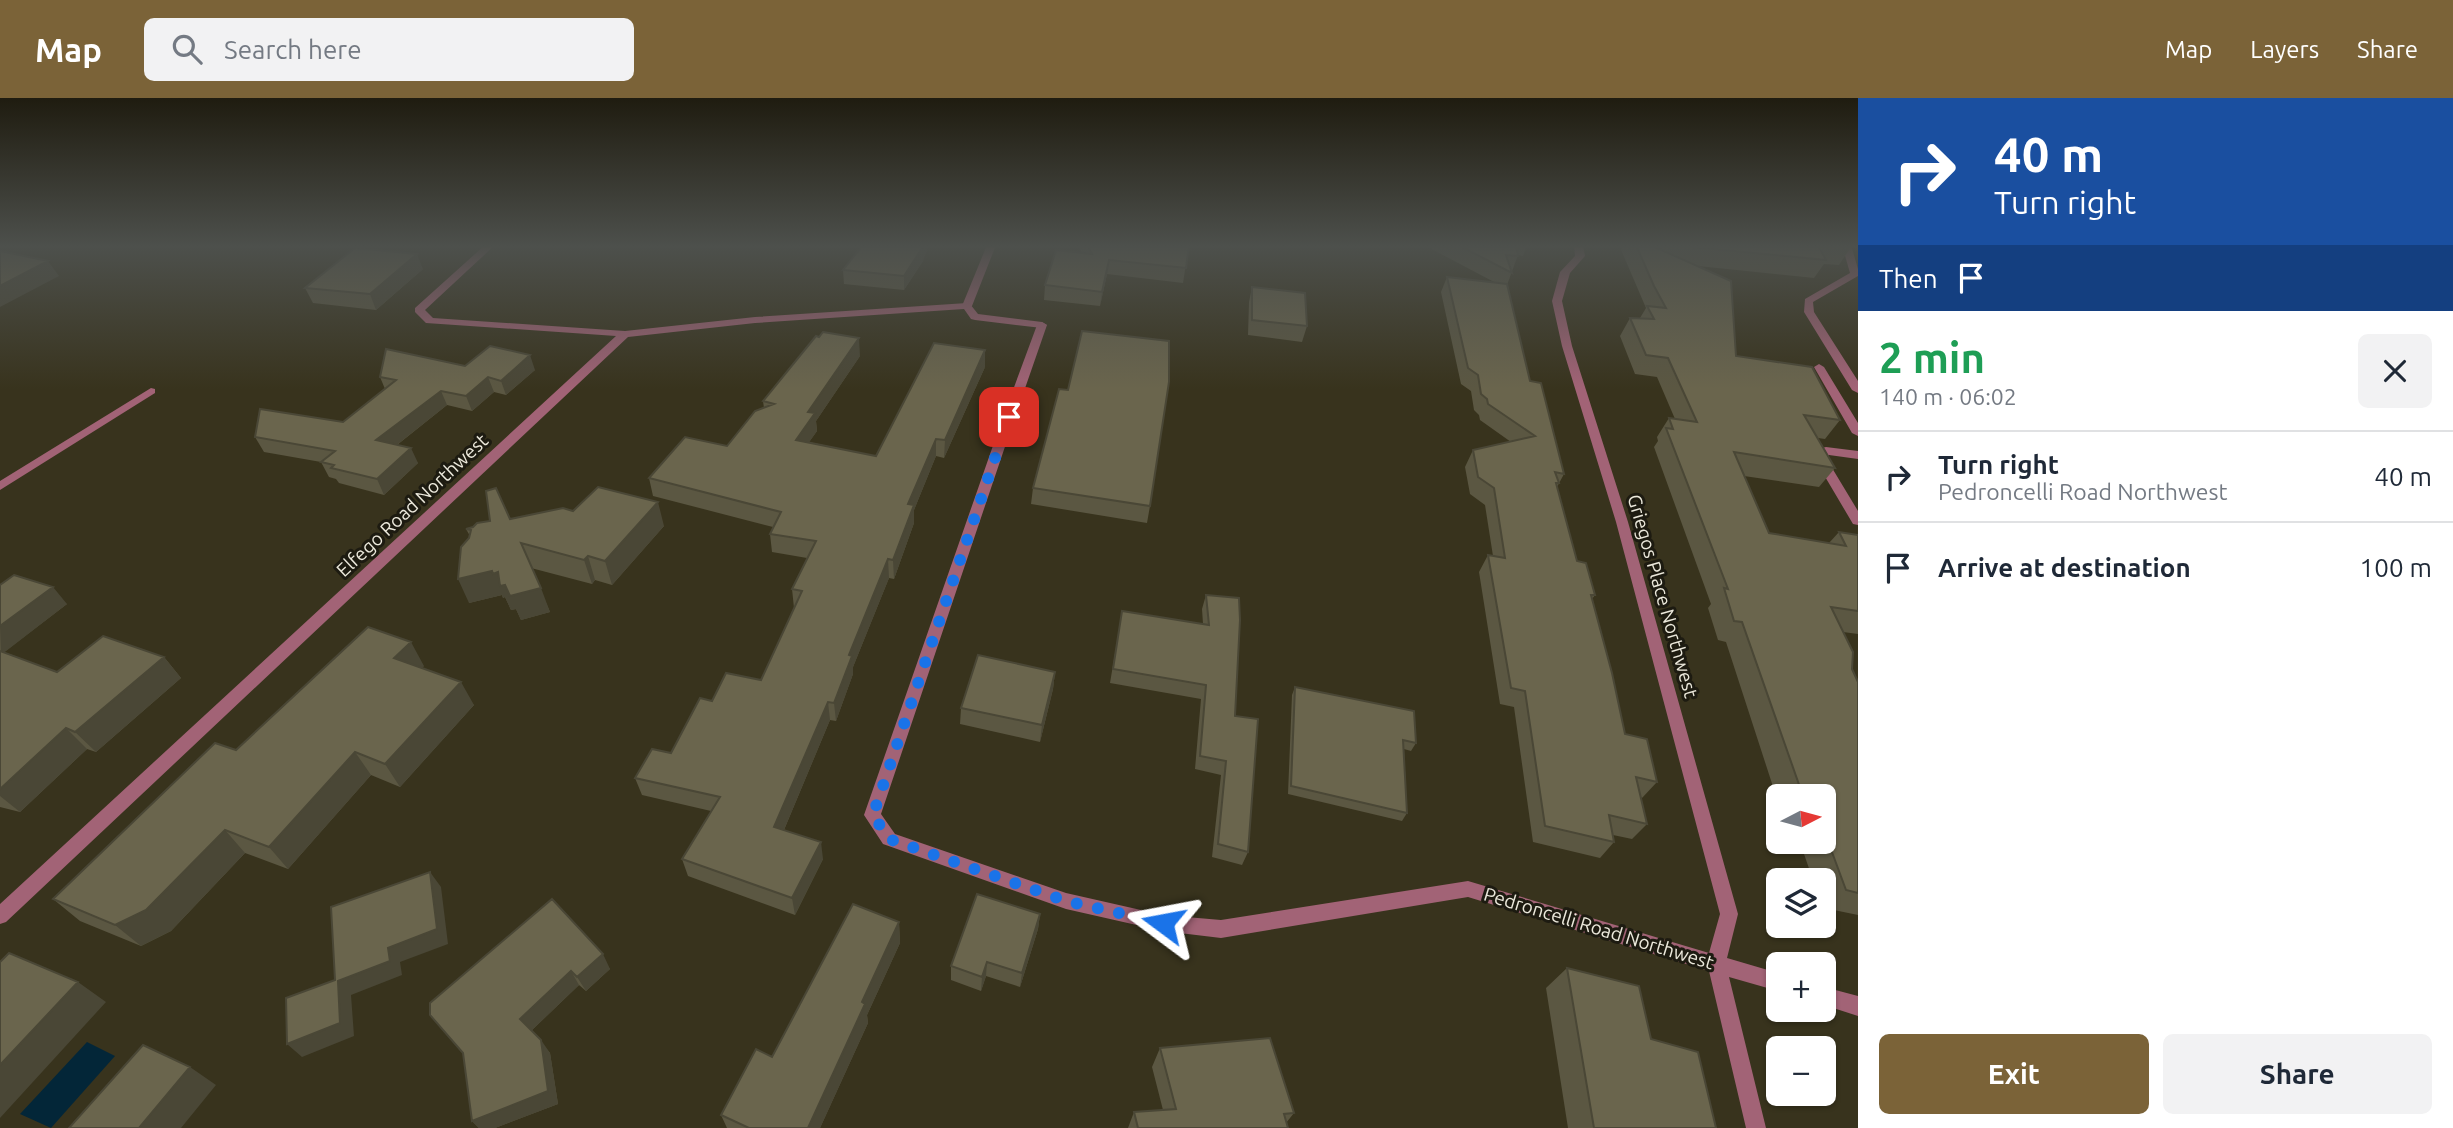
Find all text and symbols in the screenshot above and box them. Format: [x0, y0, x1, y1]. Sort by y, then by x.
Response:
search box [144, 18, 634, 81]
icon: search [168, 30, 206, 68]
text: Map [35, 31, 102, 68]
text: Search here [224, 35, 362, 64]
text: Map [2165, 36, 2212, 63]
text: Layers [2250, 36, 2319, 63]
text: Share [2357, 36, 2418, 63]
icon: right [1879, 126, 1970, 217]
text: 40 m [1994, 126, 2103, 181]
text: Turn right [1994, 184, 2136, 220]
icon: arrive [1952, 259, 1990, 297]
text: Then [1879, 264, 1938, 293]
text: 2 min [1879, 334, 1985, 381]
button: close [2358, 334, 2432, 408]
text: 140 m · 06:02 [1879, 384, 2017, 409]
pin [979, 387, 1039, 447]
icon: arrive [990, 398, 1028, 436]
street label: Elfego Road Northwest [332, 429, 493, 581]
text: Turn right [1938, 450, 2059, 479]
icon: right [1879, 458, 1917, 496]
text: 40 m [2374, 462, 2432, 491]
text: Pedroncelli Road Northwest [1938, 479, 2228, 504]
street label: Griegos Place Northwest [1623, 492, 1703, 701]
icon: arrive [1879, 549, 1917, 587]
text: Arrive at destination [1938, 553, 2191, 582]
text: 100 m [2360, 553, 2432, 582]
north arrow [1766, 784, 1836, 854]
map controls [1766, 784, 1836, 1106]
button: layers [1766, 868, 1836, 938]
street label: Pedroncelli Road Northwest [1481, 883, 1717, 974]
position arrow [1126, 886, 1200, 960]
button: + [1766, 952, 1836, 1022]
button: Exit [1879, 1034, 2149, 1114]
button: Share [2163, 1034, 2432, 1114]
button: − [1766, 1036, 1836, 1106]

